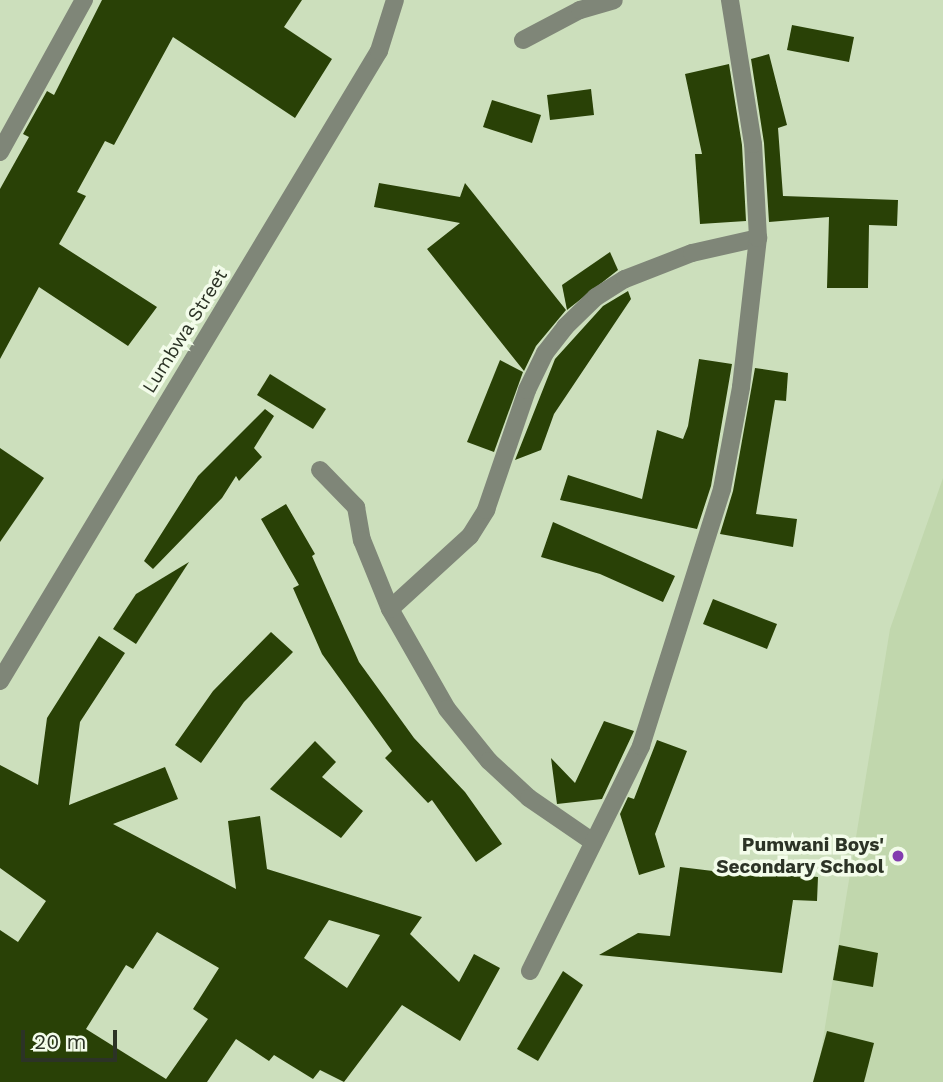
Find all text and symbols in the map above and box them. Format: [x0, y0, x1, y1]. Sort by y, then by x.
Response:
street label: Lumbwa Street [138, 264, 232, 398]
place label: Pumwani Boys' Secondary School [716, 834, 884, 878]
marker: Pumwani Boys' Secondary School [890, 848, 906, 864]
scale bar [24, 1016, 121, 1060]
text: 20 m [34, 1029, 86, 1054]

